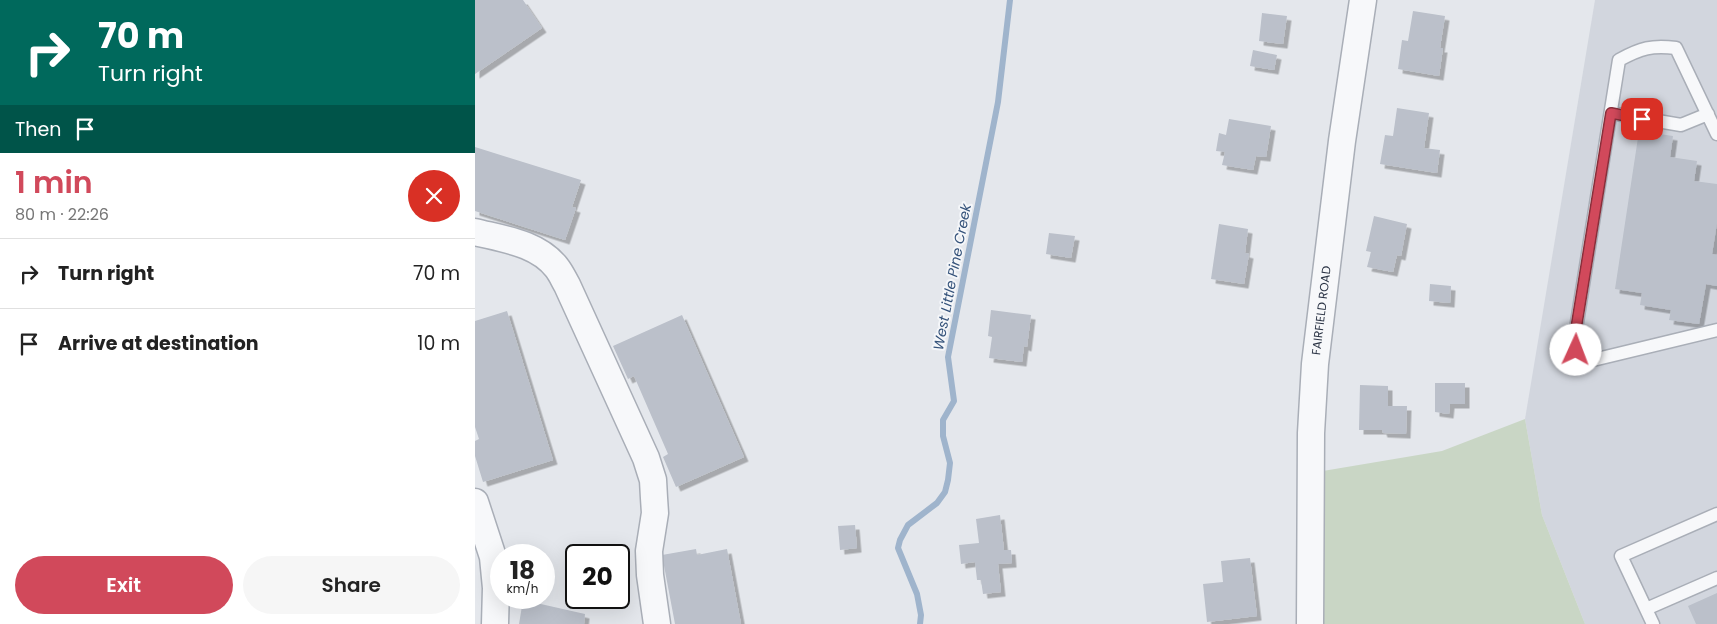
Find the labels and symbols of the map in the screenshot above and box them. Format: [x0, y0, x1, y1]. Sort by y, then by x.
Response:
pin [1621, 98, 1663, 140]
water label: West Little Pine Creek [928, 201, 976, 352]
street label: FAIRFIELD ROAD [1307, 265, 1335, 356]
position arrow [1549, 323, 1601, 375]
speed limit sign: 20 [565, 544, 630, 609]

